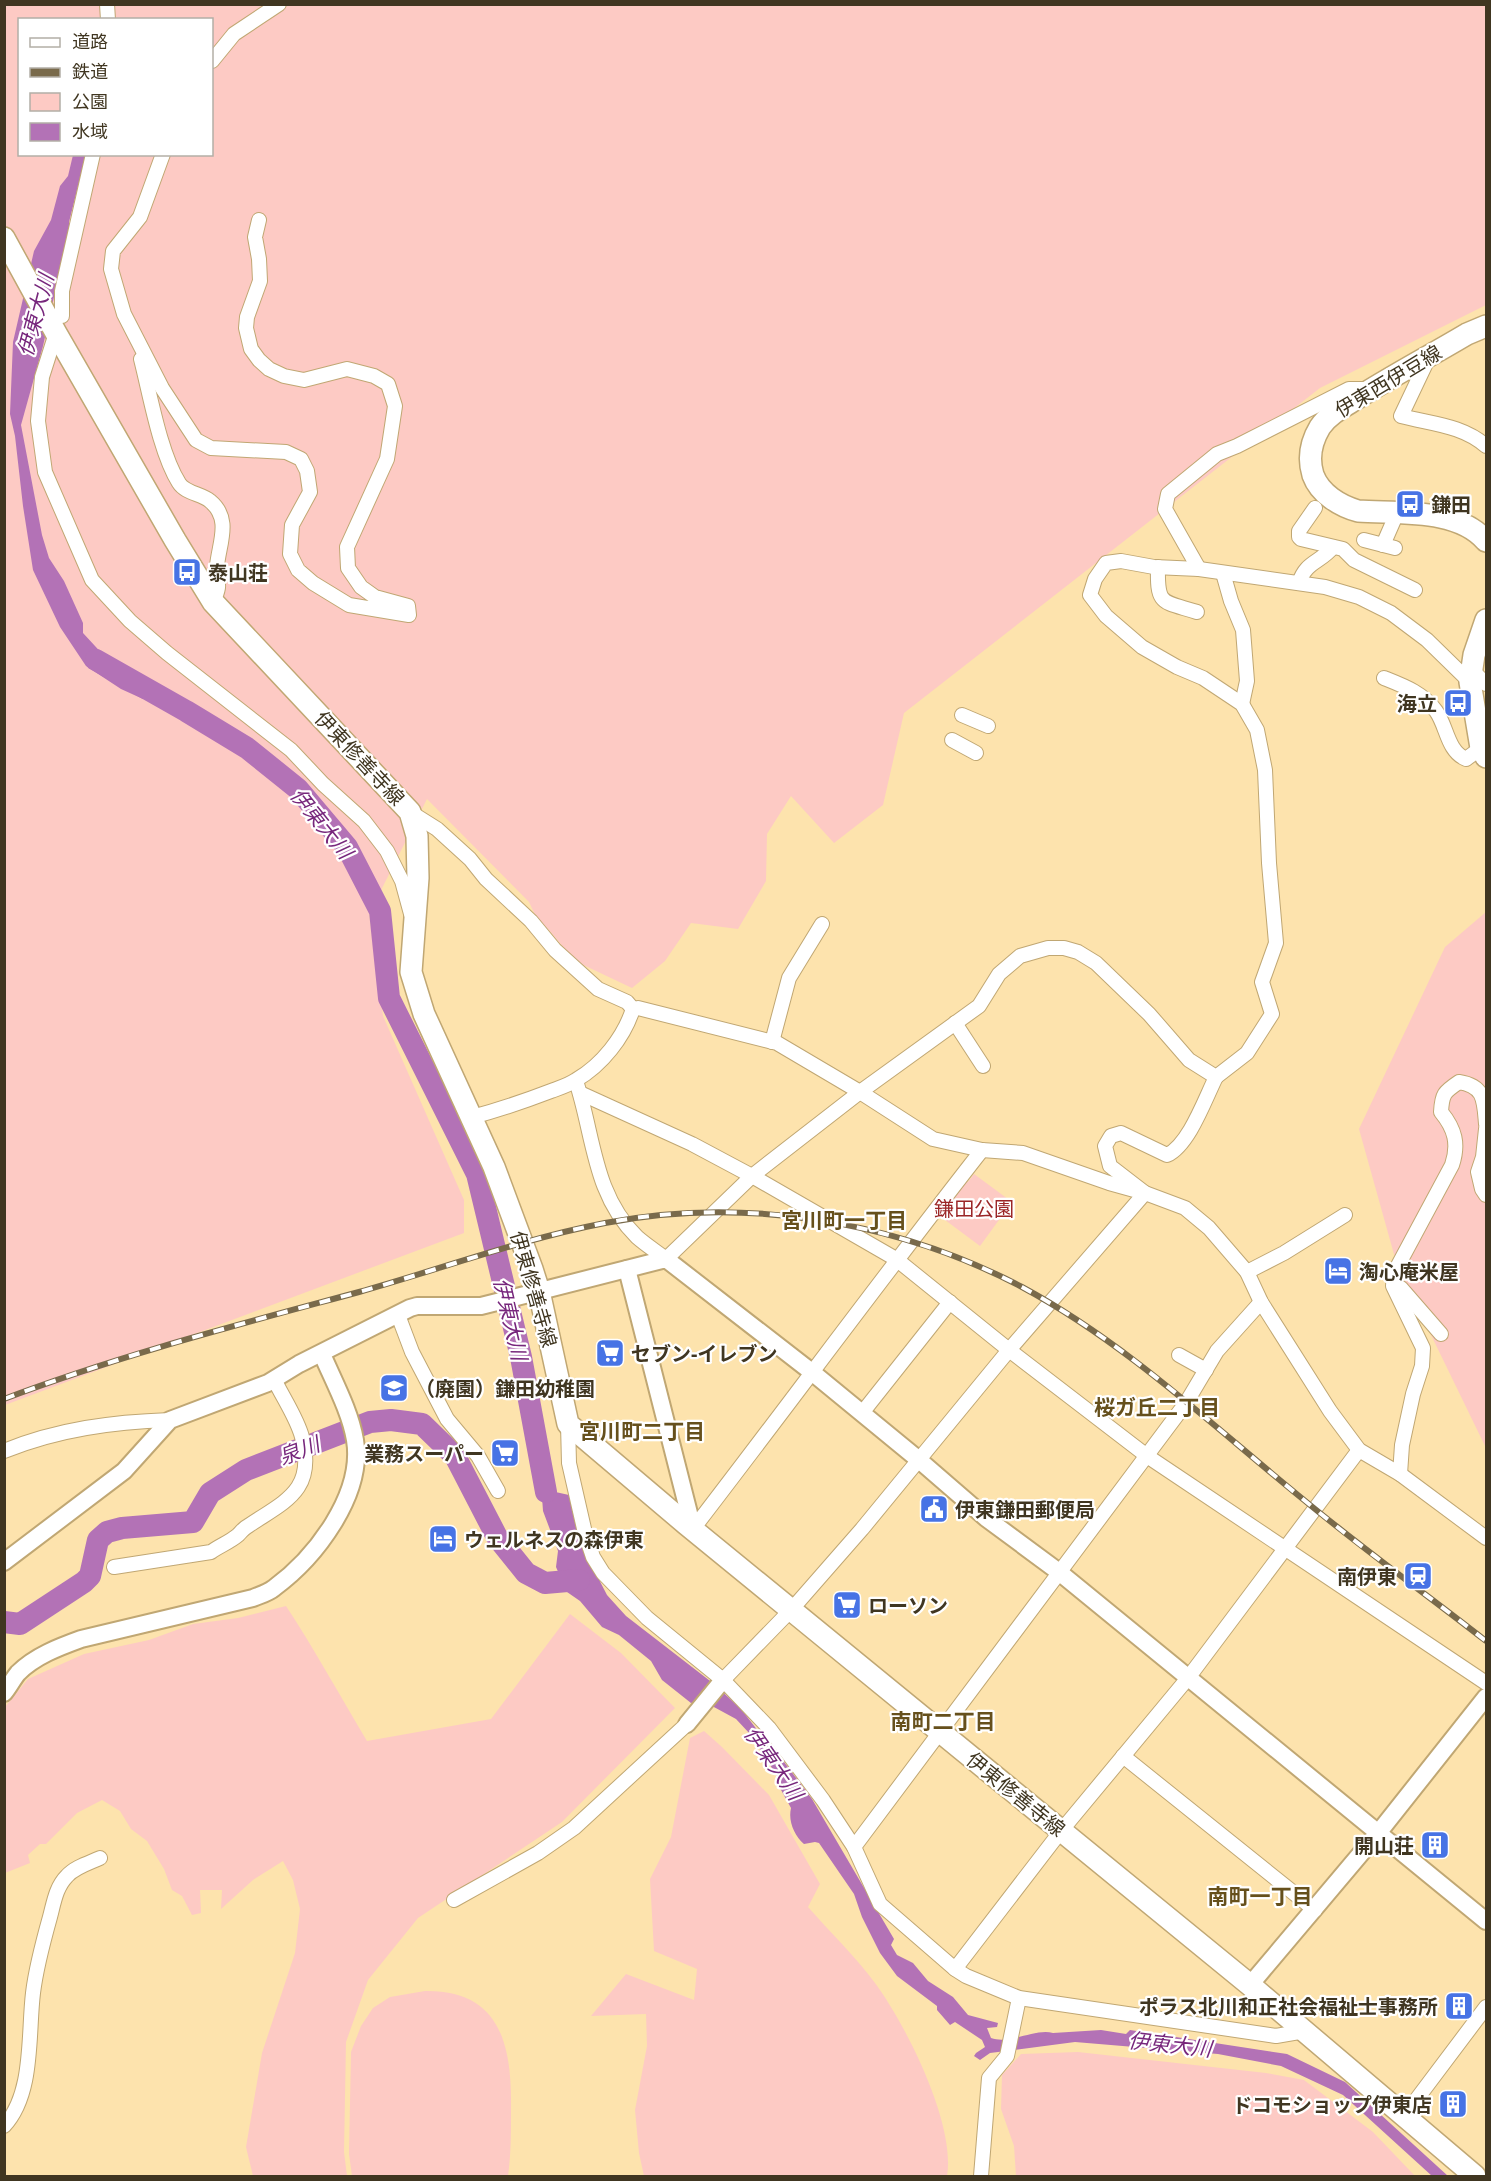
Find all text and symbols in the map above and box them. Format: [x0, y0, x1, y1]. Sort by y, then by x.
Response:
legend [18, 18, 213, 156]
text: 道路 [72, 29, 108, 53]
text: 鉄道 [72, 59, 108, 83]
text: 公園 [72, 89, 108, 113]
text: 水域 [72, 119, 108, 143]
water label: 伊東大川 [11, 269, 60, 359]
street label: 伊東西伊豆線 [1330, 339, 1446, 423]
bus stop icon: 鎌田 [1394, 488, 1426, 520]
place label: 鎌田 [1431, 491, 1471, 518]
bus stop icon: 泰山荘 [171, 556, 203, 588]
place label: 泰山荘 [208, 559, 268, 586]
bus stop icon: 海立 [1442, 687, 1474, 719]
place label: 海立 [1397, 690, 1437, 717]
street label: 伊東修善寺線 [309, 705, 411, 811]
water label: 伊東大川 [285, 782, 361, 866]
park label: 鎌田公園 [934, 1195, 1014, 1222]
district label: 宮川町一丁目 [781, 1206, 907, 1234]
street label: 伊東修善寺線 [504, 1228, 564, 1350]
hotel icon: 淘心庵米屋 [1322, 1255, 1354, 1287]
place label: 淘心庵米屋 [1359, 1258, 1459, 1285]
water label: 伊東大川 [488, 1275, 535, 1365]
supermarket icon: セブン-イレブン [594, 1337, 626, 1369]
place label: セブン-イレブン [631, 1340, 777, 1367]
school or university icon: （廃園）鎌田幼稚園 [378, 1372, 410, 1404]
place label: （廃園）鎌田幼稚園 [415, 1375, 595, 1402]
district label: 桜ガ丘二丁目 [1094, 1393, 1220, 1421]
district label: 宮川町二丁目 [579, 1417, 705, 1445]
water label: 泉川 [274, 1429, 325, 1471]
supermarket icon: 業務スーパー [489, 1437, 521, 1469]
place label: 業務スーパー [364, 1440, 484, 1467]
public building icon: 伊東鎌田郵便局 [918, 1493, 950, 1525]
place label: 伊東鎌田郵便局 [955, 1496, 1095, 1523]
hotel icon: ウェルネスの森伊東 [427, 1523, 459, 1555]
place label: ウェルネスの森伊東 [464, 1526, 644, 1553]
station icon: 南伊東 [1402, 1560, 1434, 1592]
place label: 南伊東 [1337, 1563, 1397, 1590]
supermarket icon: ローソン [831, 1589, 863, 1621]
place label: ローソン [868, 1592, 948, 1619]
district label: 南町二丁目 [891, 1707, 996, 1735]
water label: 伊東大川 [738, 1721, 811, 1807]
street label: 伊東修善寺線 [961, 1746, 1071, 1842]
building icon: 開山荘 [1419, 1829, 1451, 1861]
place label: 開山荘 [1354, 1832, 1414, 1859]
district label: 南町一丁目 [1208, 1882, 1313, 1910]
building icon: ポラス北川和正社会福祉士事務所 [1443, 1990, 1475, 2022]
place label: ポラス北川和正社会福祉士事務所 [1138, 1993, 1438, 2020]
water label: 伊東大川 [1127, 2026, 1215, 2063]
building icon: ドコモショップ伊東店 [1437, 2088, 1469, 2120]
place label: ドコモショップ伊東店 [1232, 2091, 1432, 2118]

